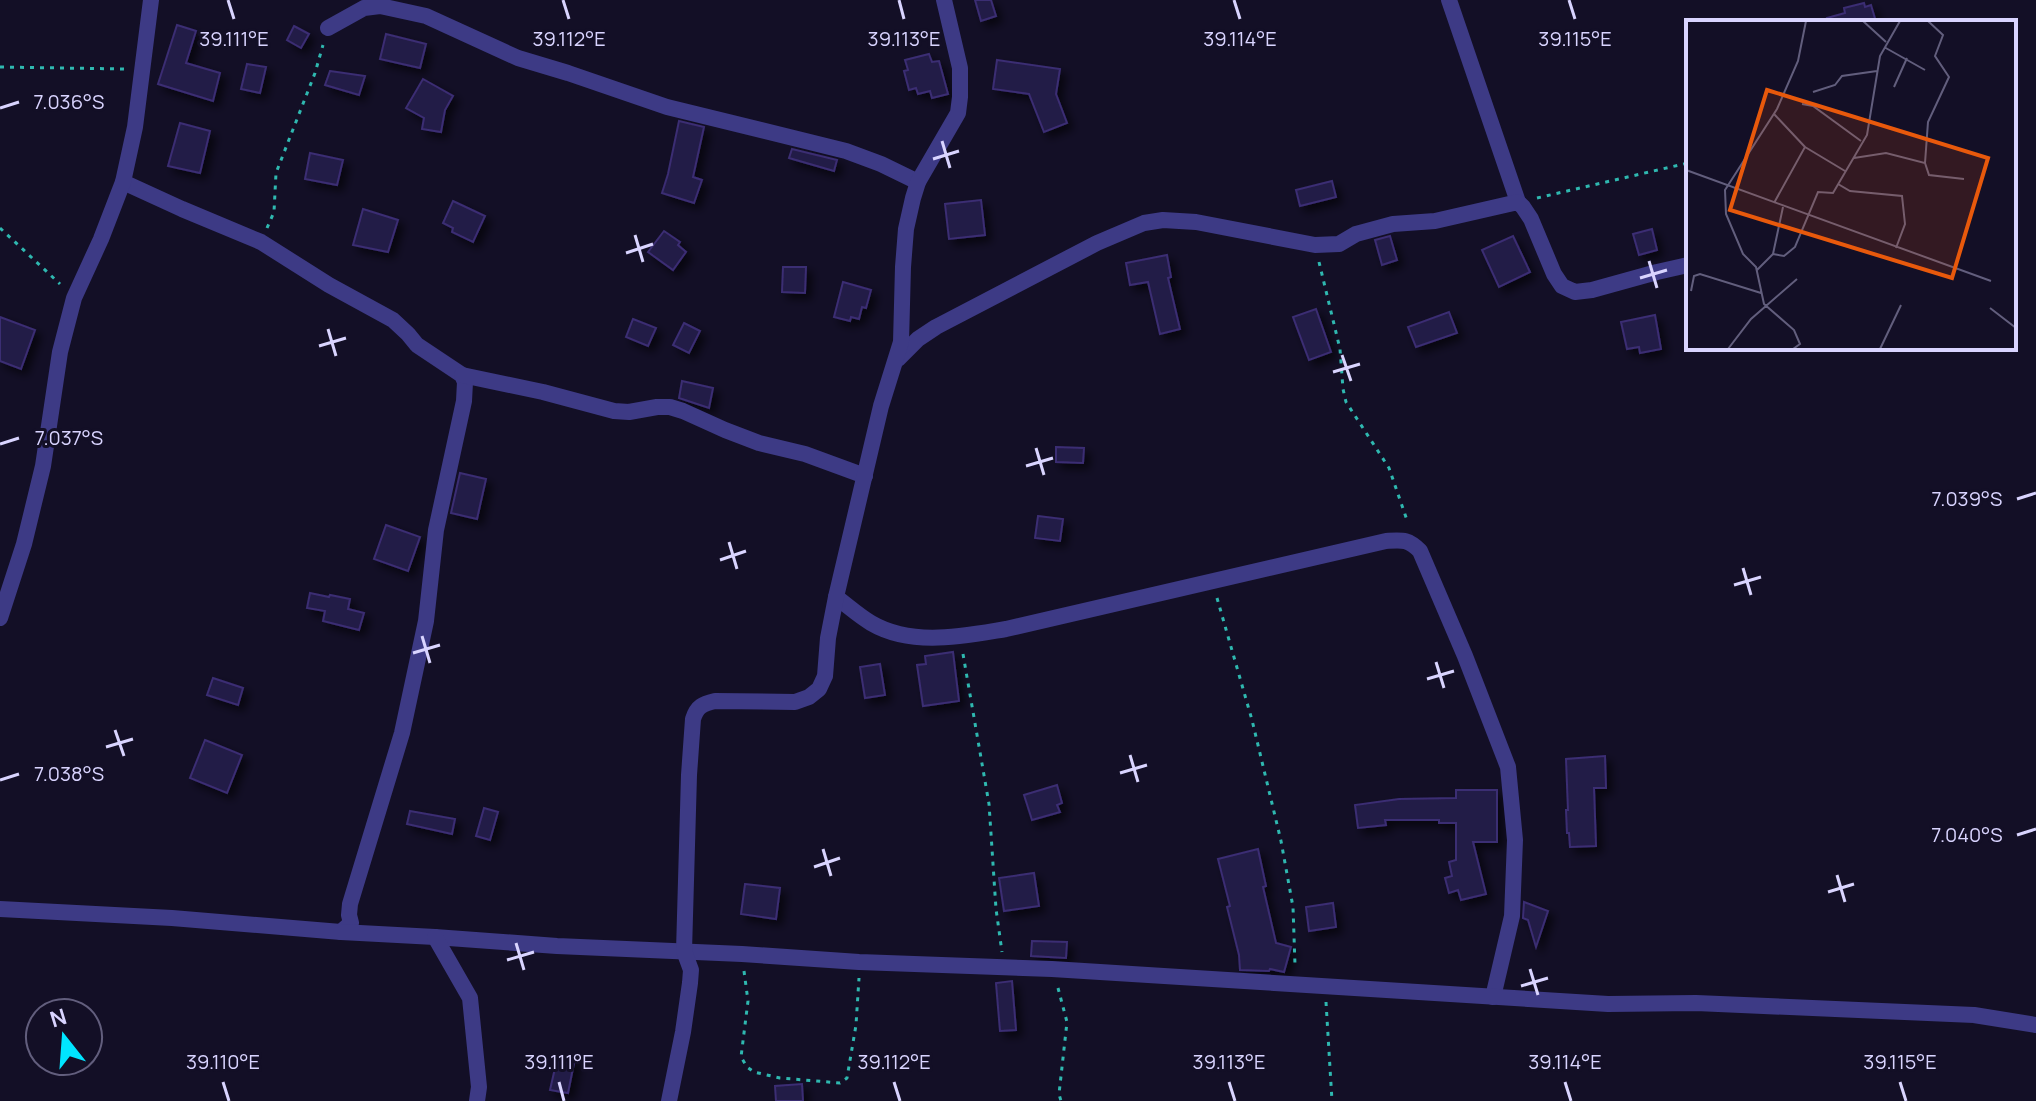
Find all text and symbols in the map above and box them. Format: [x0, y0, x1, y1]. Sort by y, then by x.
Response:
inset map [1686, 20, 2016, 350]
text: 39.111°E [199, 25, 269, 52]
text: 39.112°E [532, 25, 606, 52]
text: 39.113°E [868, 25, 940, 52]
text: 39.114°E [1203, 25, 1277, 52]
text: 39.115°E [1538, 25, 1612, 52]
text: 7.036°S [34, 88, 104, 115]
text: 7.037°S [35, 424, 103, 451]
text: 7.039°S [1932, 485, 2002, 512]
text: 7.038°S [34, 760, 104, 787]
text: 7.040°S [1931, 821, 2003, 848]
north arrow [24, 997, 104, 1077]
text: N [46, 1001, 70, 1035]
text: 39.110°E [186, 1048, 260, 1075]
text: 39.111°E [524, 1048, 594, 1075]
text: 39.112°E [857, 1048, 931, 1075]
text: 39.113°E [1193, 1048, 1265, 1075]
text: 39.114°E [1528, 1048, 1602, 1075]
text: 39.115°E [1863, 1048, 1937, 1075]

